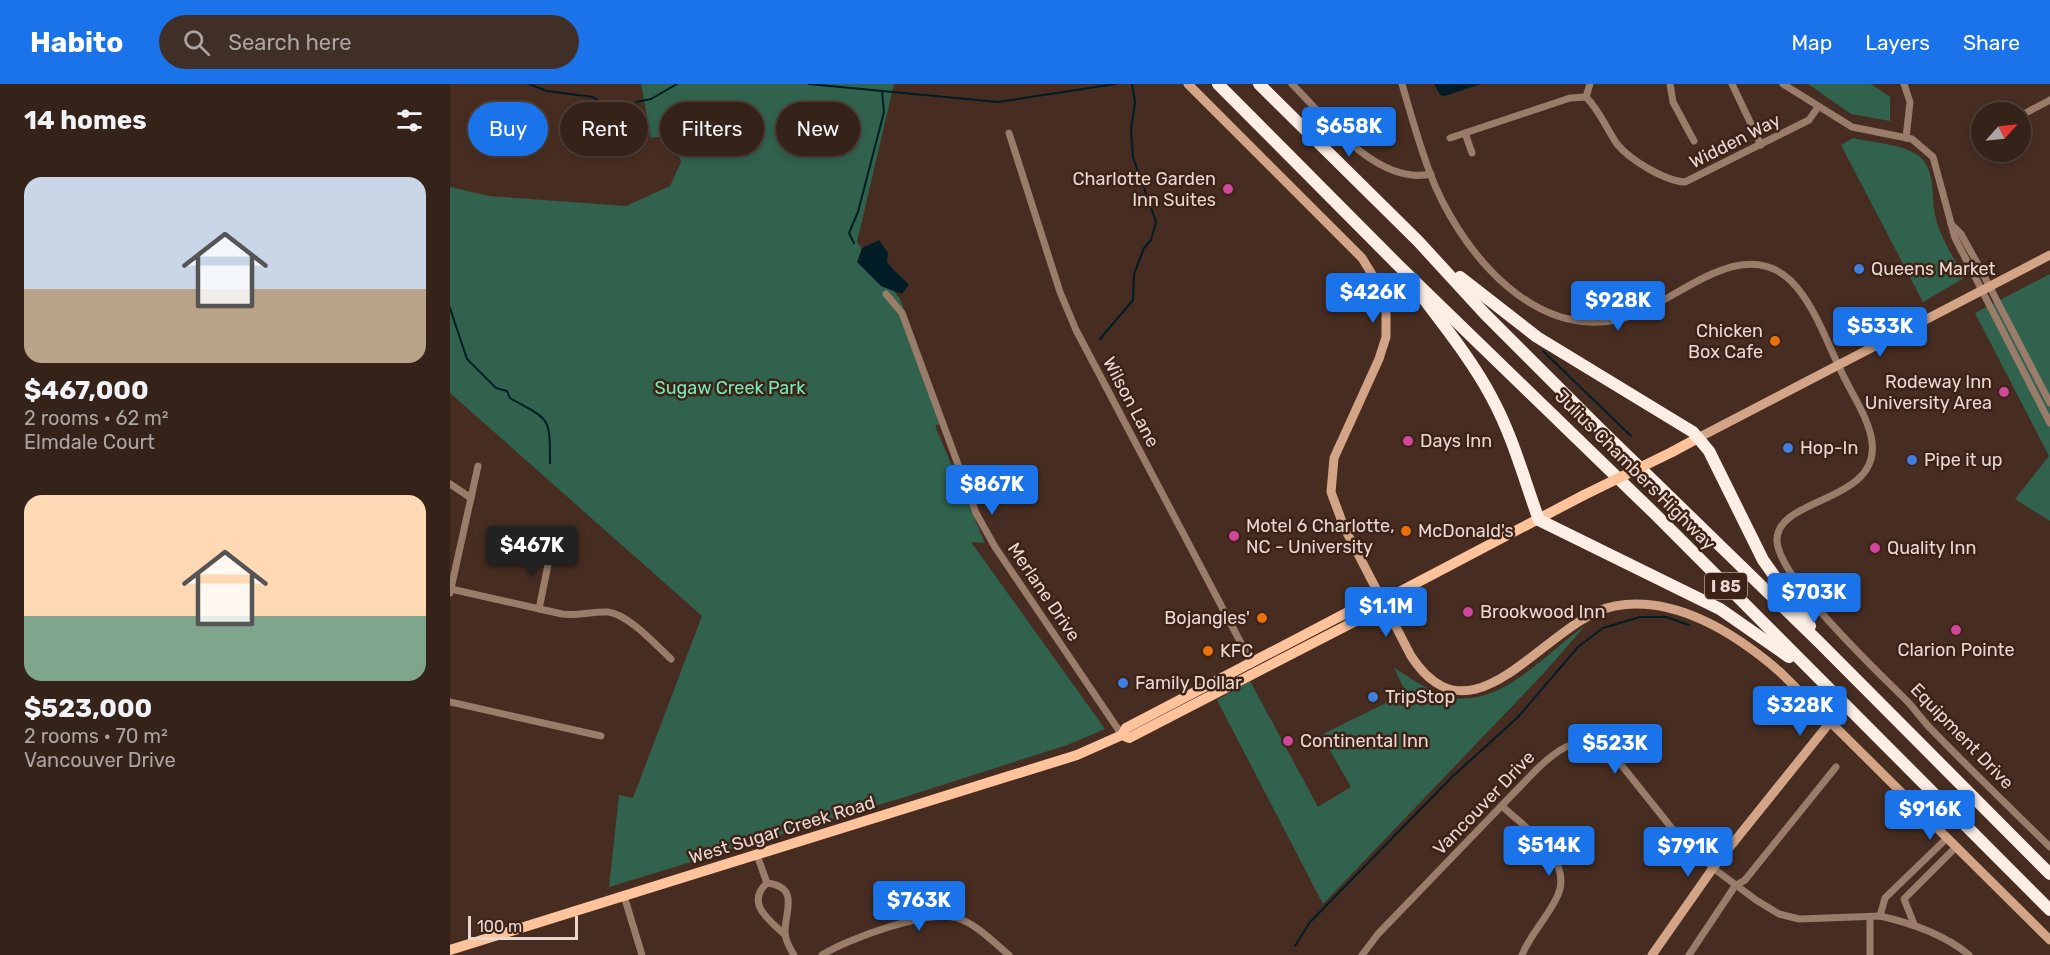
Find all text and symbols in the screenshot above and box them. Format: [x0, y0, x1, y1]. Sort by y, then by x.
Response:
search box [159, 15, 579, 69]
text: Habito [30, 26, 123, 59]
icon: search [180, 26, 213, 59]
text: Search here [228, 29, 352, 56]
text: Map [1791, 30, 1832, 55]
text: Layers [1865, 30, 1930, 55]
text: Share [1963, 30, 2020, 55]
chip: Buy [468, 102, 548, 156]
chip: Rent [560, 102, 648, 156]
chip: Filters [660, 102, 764, 156]
chip: New [776, 102, 860, 156]
north arrow [1971, 102, 2031, 162]
map controls [1971, 102, 2031, 162]
icon: filters [393, 104, 426, 137]
text: 14 homes [24, 105, 147, 136]
pin: $658K [1307, 107, 1391, 158]
street label: Widden Way [1686, 109, 1784, 173]
text: $658K [1316, 114, 1382, 138]
place label: Charlotte Garden Inn Suites [1073, 168, 1216, 211]
marker: Charlotte Garden Inn Suites [1221, 182, 1235, 196]
icon: home [171, 216, 279, 324]
place label: Queens Market [1871, 258, 1996, 280]
marker: Queens Market [1852, 262, 1866, 276]
pin: $426K [1331, 273, 1415, 324]
text: $426K [1340, 280, 1406, 304]
pin: $928K [1576, 281, 1660, 332]
text: $928K [1585, 288, 1651, 312]
pin: $533K [1838, 307, 1922, 358]
text: $533K [1847, 314, 1913, 338]
place label: Chicken Box Cafe [1688, 320, 1763, 363]
marker: Chicken Box Cafe [1768, 334, 1782, 348]
street label: Wilson Lane [1098, 353, 1164, 451]
place label: Rodeway Inn University Area [1865, 371, 1992, 414]
text: $467,000 [24, 375, 149, 406]
park label: Sugaw Creek Park [655, 377, 806, 399]
street label: Julius Chambers Highway [1550, 385, 1720, 555]
marker: Rodeway Inn University Area [1997, 385, 2011, 399]
text: 2 rooms · 62 m² [24, 406, 169, 430]
text: Elmdale Court [24, 430, 155, 454]
place label: Days Inn [1420, 430, 1492, 452]
marker: Days Inn [1401, 434, 1415, 448]
place label: Hop-In [1800, 437, 1858, 459]
marker: Hop-In [1781, 441, 1795, 455]
place label: Pipe it up [1924, 449, 2003, 471]
marker: Pipe it up [1905, 453, 1919, 467]
pin: $867K [950, 465, 1034, 516]
text: $867K [960, 472, 1024, 496]
place label: Motel 6 Charlotte, NC - University [1246, 515, 1395, 558]
place label: McDonald's [1418, 520, 1514, 542]
marker: McDonald's [1399, 524, 1413, 538]
pin: $467K [490, 526, 574, 577]
marker: Motel 6 Charlotte, NC - University [1227, 529, 1241, 543]
text: $467K [500, 533, 564, 557]
icon: home [171, 534, 279, 642]
place label: Quality Inn [1887, 537, 1976, 559]
street label: Merlane Drive [1003, 538, 1085, 646]
marker: Quality Inn [1868, 541, 1882, 555]
road number: I 85 [1705, 573, 1747, 599]
pin: $703K [1772, 573, 1856, 624]
text: $703K [1782, 580, 1846, 604]
pin: $1.1M [1344, 587, 1428, 638]
text: $1.1M [1359, 594, 1413, 618]
place label: Brookwood Inn [1480, 601, 1605, 623]
marker: Brookwood Inn [1461, 605, 1475, 619]
place label: Bojangles' [1164, 607, 1250, 629]
marker: Bojangles' [1255, 611, 1269, 625]
marker: Clarion Pointe [1949, 623, 1963, 637]
place label: Clarion Pointe [1897, 639, 2015, 661]
place label: KFC [1220, 640, 1253, 662]
marker: KFC [1201, 644, 1215, 658]
place label: Family Dollar [1135, 672, 1242, 694]
marker: Family Dollar [1116, 676, 1130, 690]
street label: Equipment Drive [1906, 678, 2018, 794]
place label: TripStop [1385, 686, 1455, 708]
pin: $328K [1758, 686, 1842, 737]
marker: TripStop [1366, 690, 1380, 704]
text: $523,000 [24, 693, 152, 724]
text: $328K [1767, 693, 1833, 717]
text: 2 rooms · 70 m² [24, 724, 168, 748]
pin: $523K [1573, 724, 1657, 775]
place label: Continental Inn [1300, 730, 1429, 752]
text: $523K [1582, 731, 1648, 755]
marker: Continental Inn [1281, 734, 1295, 748]
street label: Vancouver Drive [1429, 746, 1539, 860]
text: Vancouver Drive [24, 748, 176, 772]
pin: $916K [1888, 790, 1972, 841]
street label: West Sugar Creek Road [686, 791, 878, 869]
text: $916K [1899, 797, 1961, 821]
pin: $514K [1507, 826, 1591, 877]
pin: $791K [1646, 827, 1730, 878]
text: $514K [1518, 833, 1581, 857]
text: $791K [1658, 834, 1718, 858]
pin: $763K [877, 881, 961, 932]
text: $763K [887, 888, 951, 912]
scale bar [468, 913, 578, 940]
text: 100 m [477, 917, 522, 936]

